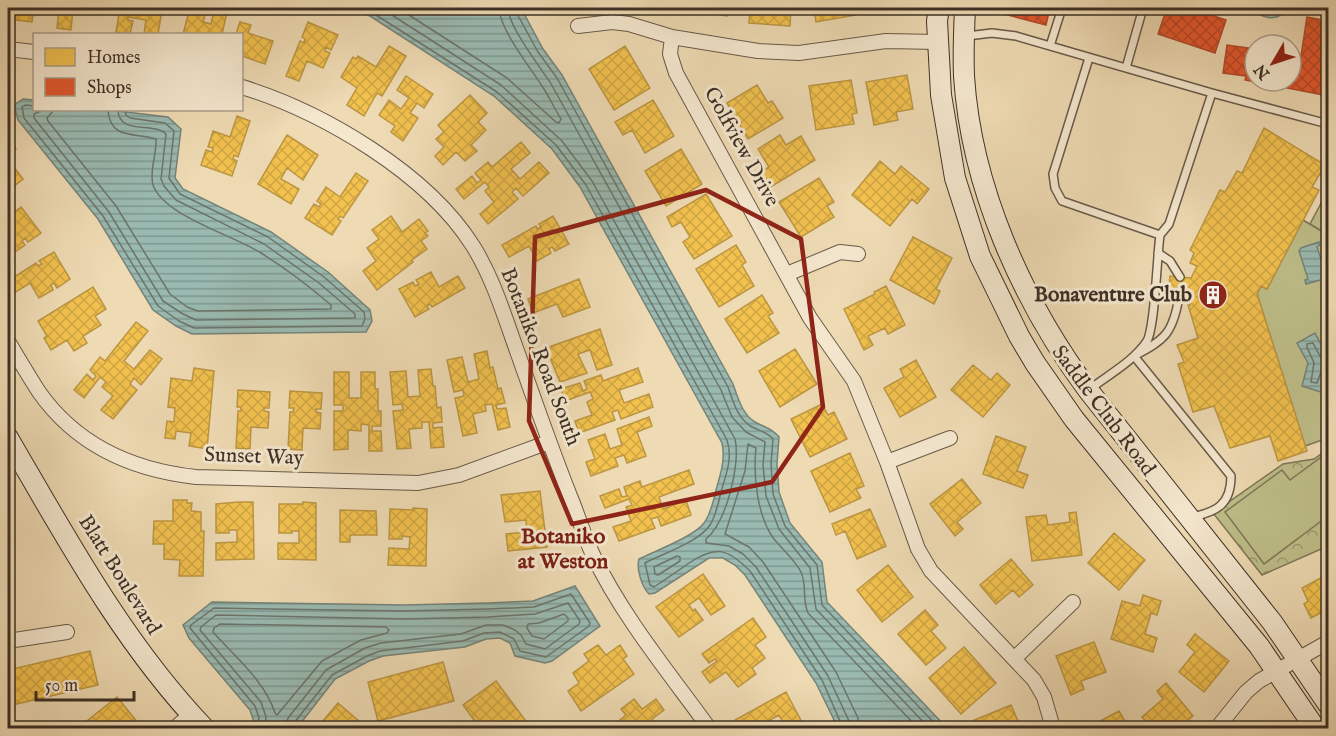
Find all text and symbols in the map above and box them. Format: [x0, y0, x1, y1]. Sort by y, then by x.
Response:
legend [33, 33, 243, 111]
north arrow [1243, 33, 1303, 93]
text: Homes [87, 47, 140, 70]
text: N [1251, 59, 1276, 84]
text: Shops [87, 77, 132, 100]
street label: Golfview Drive [697, 82, 785, 212]
street label: Botaniko Road South [494, 264, 586, 450]
building icon: Bonaventure Club [1197, 279, 1229, 311]
place label: Bonaventure Club [1034, 282, 1192, 309]
street label: Saddle Club Road [1045, 340, 1161, 482]
street label: Sunset Way [204, 442, 305, 472]
street label: Blatt Boulevard [71, 510, 167, 641]
district label: Botaniko at Weston [518, 523, 609, 576]
scale bar [36, 664, 134, 702]
text: 50 m [45, 675, 78, 698]

